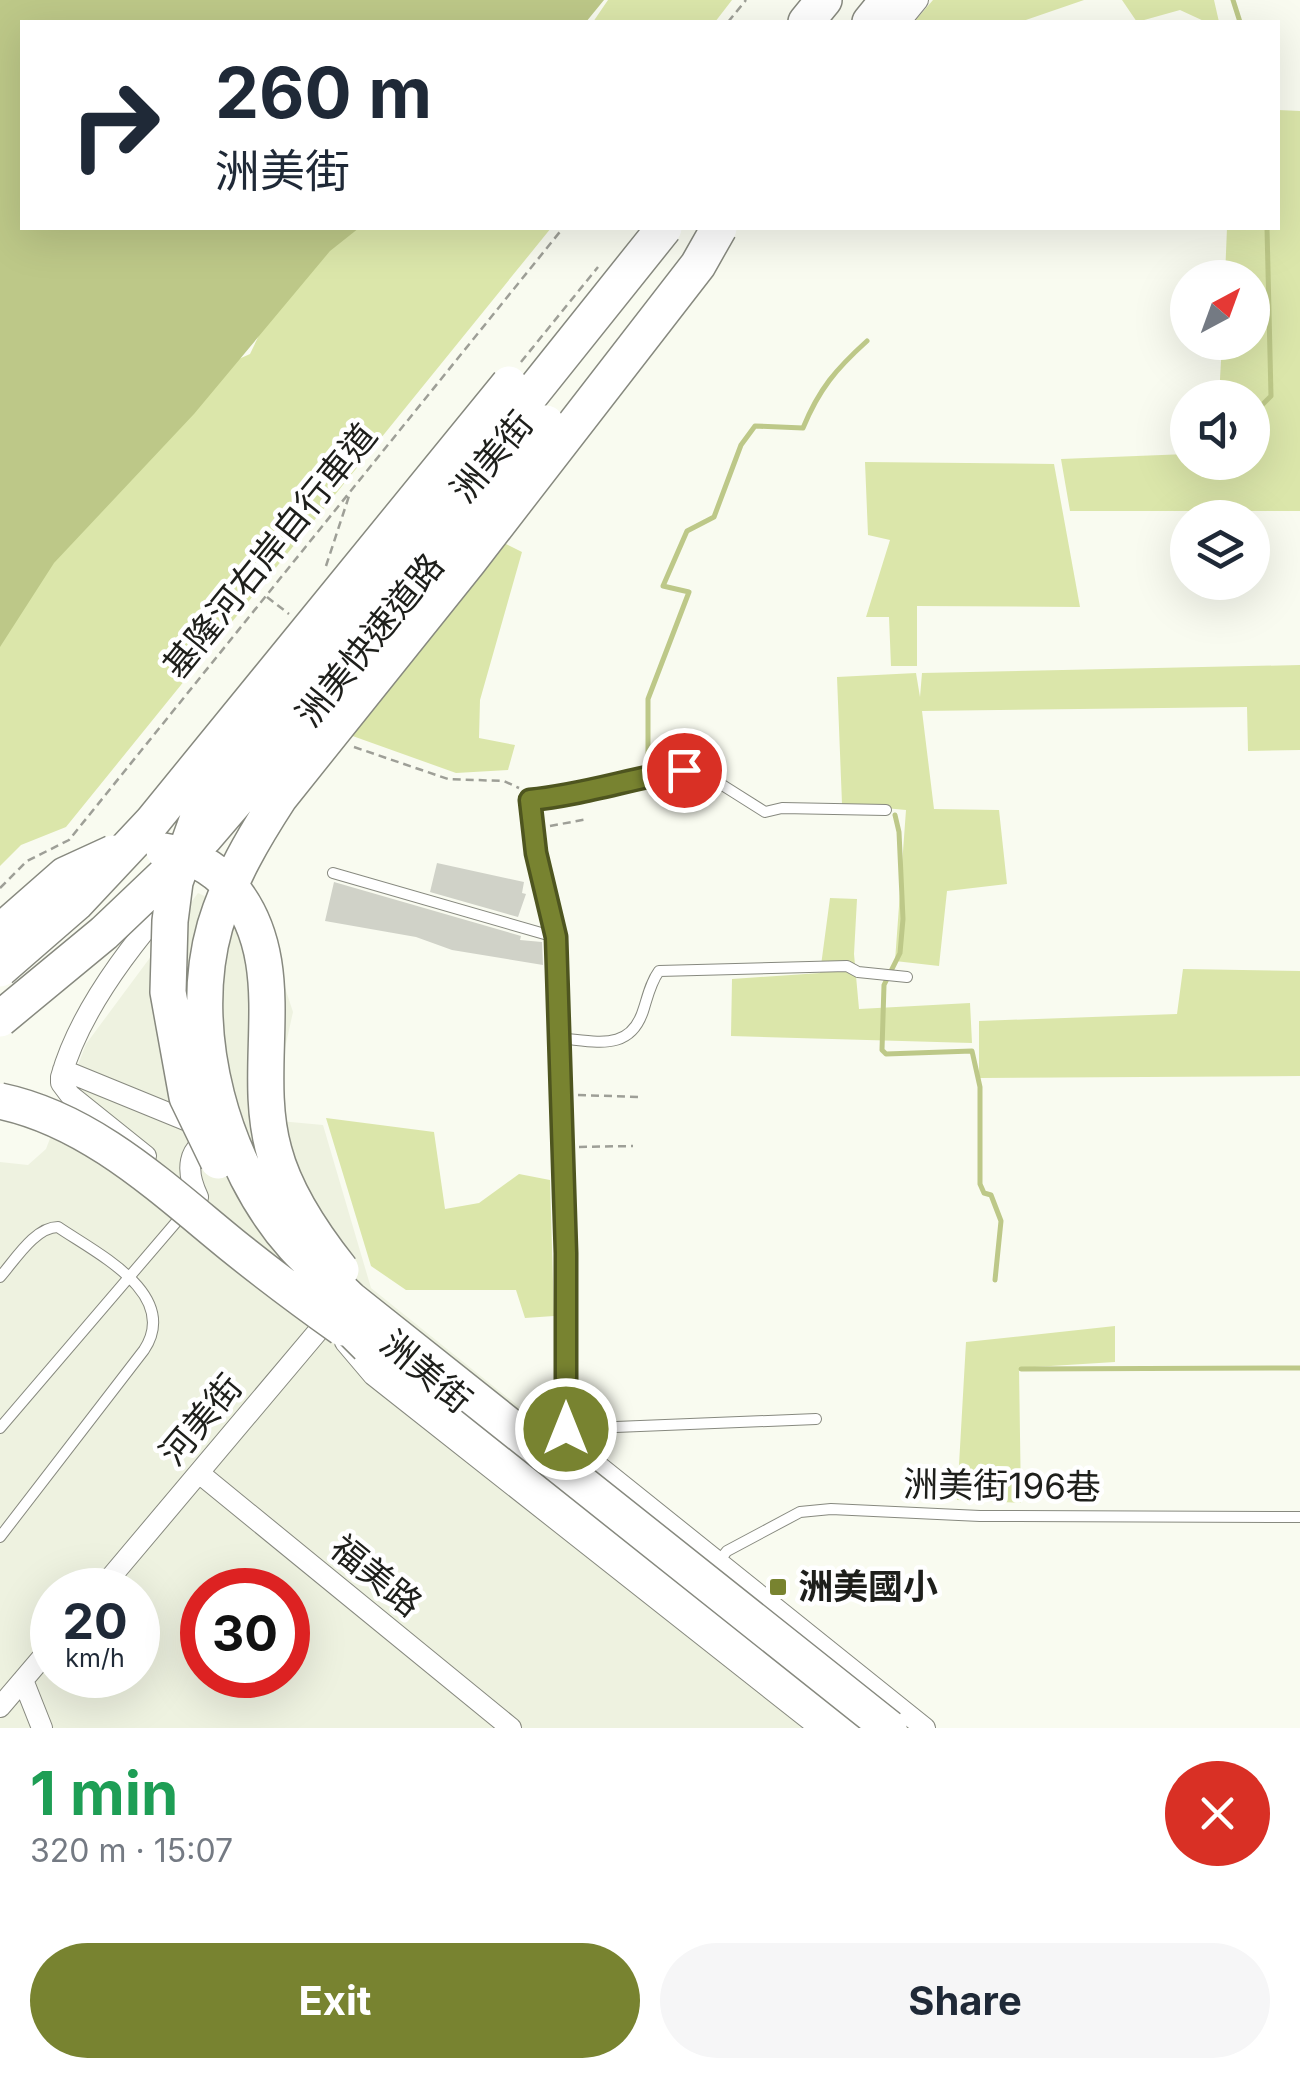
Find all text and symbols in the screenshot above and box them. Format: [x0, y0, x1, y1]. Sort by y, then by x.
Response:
text: 260 m [215, 50, 432, 135]
icon: right [50, 60, 180, 190]
text: 洲美街 [215, 143, 350, 198]
north arrow [1170, 260, 1270, 360]
map controls [1170, 260, 1270, 600]
button: sound [1170, 380, 1270, 480]
street label: 洲美街 [441, 403, 541, 510]
street label: 基隆河右岸自行車道 [154, 415, 385, 686]
button: layers [1170, 500, 1270, 600]
street label: 洲美快速道路 [287, 545, 452, 734]
pin [642, 728, 727, 813]
icon: arrive [657, 743, 712, 798]
street label: 洲美街 [373, 1321, 480, 1421]
street label: 河美街 [150, 1366, 250, 1473]
position arrow [514, 1377, 618, 1481]
street label: 洲美街196巷 [903, 1462, 1101, 1508]
street label: 福美路 [323, 1526, 431, 1625]
place label: 洲美國小 [798, 1565, 938, 1607]
speed limit sign: 30 [180, 1568, 310, 1698]
marker: 洲美國小 [767, 1576, 789, 1598]
text: 20 [62, 1591, 128, 1651]
text: km/h [65, 1643, 125, 1673]
text: 1 min [30, 1757, 178, 1829]
button: close [1165, 1761, 1270, 1866]
text: 320 m · 15:07 [30, 1831, 233, 1870]
button: Exit [30, 1943, 640, 2058]
button: Share [660, 1943, 1270, 2058]

